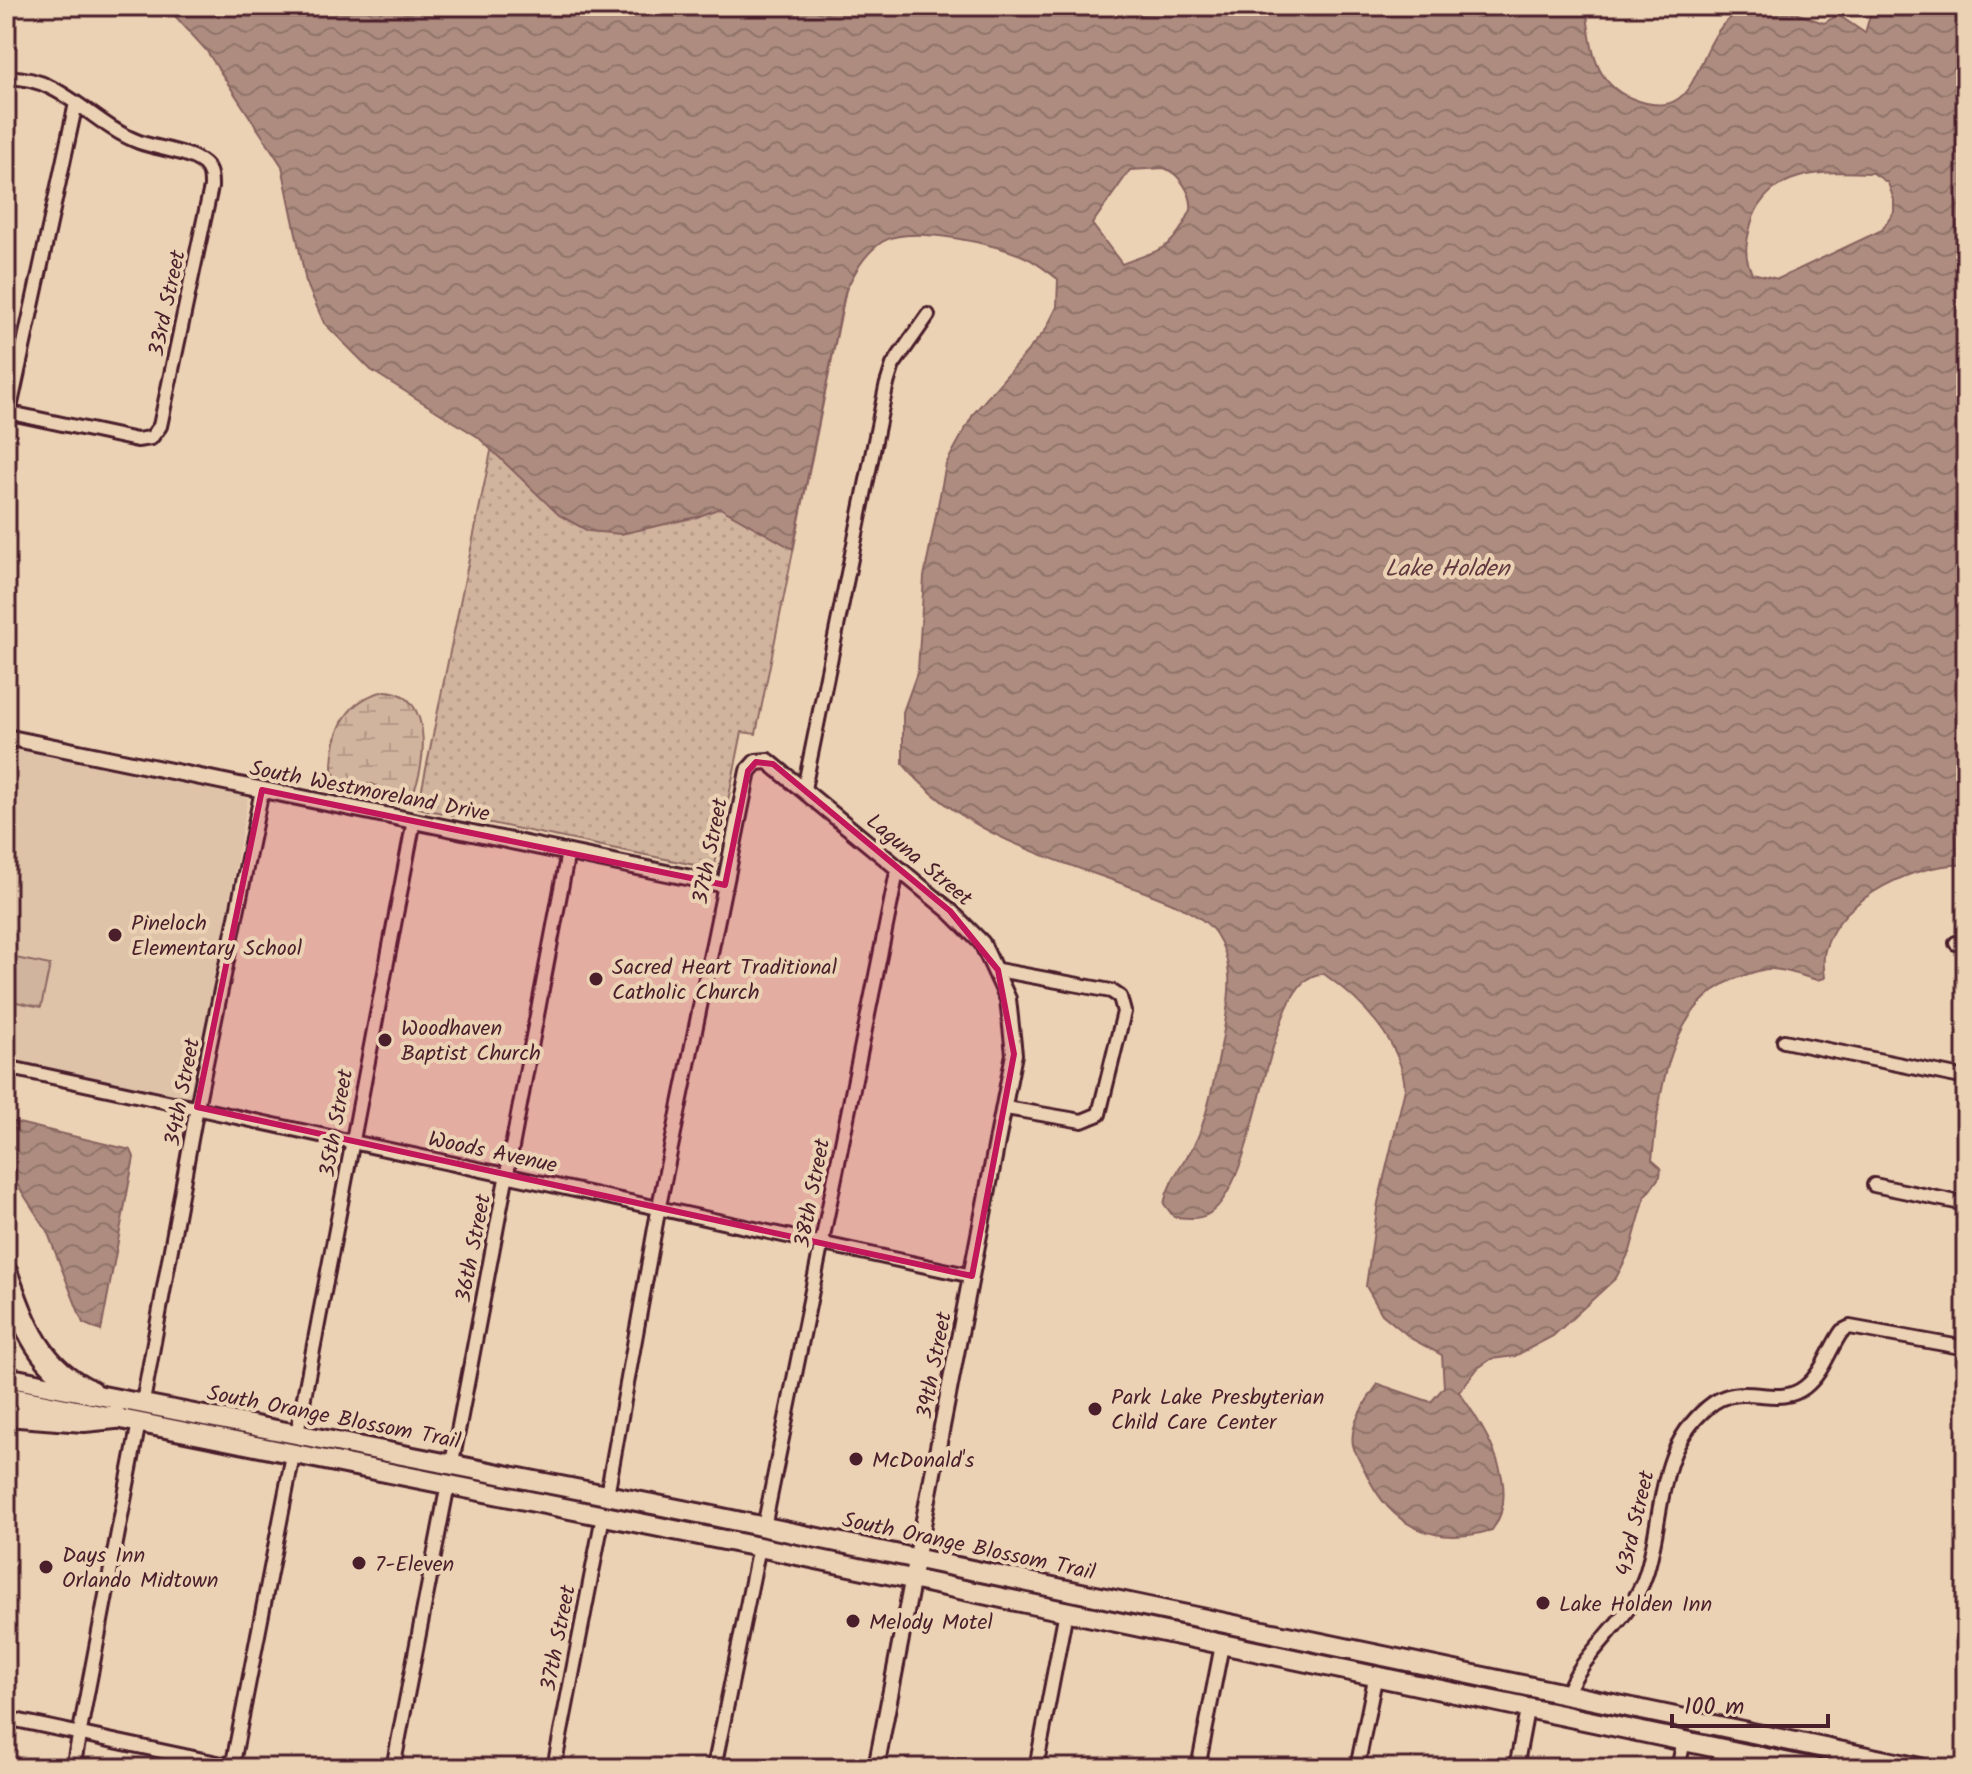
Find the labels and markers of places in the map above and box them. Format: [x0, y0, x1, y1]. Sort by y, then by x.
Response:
place label: Pineloch Elementary School [131, 907, 303, 967]
marker: Pineloch Elementary School [106, 926, 124, 944]
place label: Sacred Heart Traditional Catholic Church [612, 951, 838, 1011]
marker: Sacred Heart Traditional Catholic Church [587, 970, 605, 988]
place label: Woodhaven Baptist Church [401, 1012, 541, 1072]
marker: Woodhaven Baptist Church [376, 1031, 394, 1049]
place label: Park Lake Presbyterian Child Care Center [1111, 1381, 1324, 1441]
marker: Park Lake Presbyterian Child Care Center [1086, 1400, 1104, 1418]
place label: McDonald's [872, 1444, 975, 1479]
marker: McDonald's [847, 1450, 865, 1468]
place label: Days Inn Orlando Midtown [62, 1539, 219, 1599]
place label: 7-Eleven [375, 1548, 454, 1583]
marker: 7-Eleven [350, 1554, 368, 1572]
marker: Days Inn Orlando Midtown [37, 1558, 55, 1576]
place label: Lake Holden Inn [1559, 1588, 1712, 1623]
marker: Lake Holden Inn [1534, 1594, 1552, 1612]
place label: Melody Motel [869, 1606, 993, 1641]
marker: Melody Motel [844, 1612, 862, 1630]

